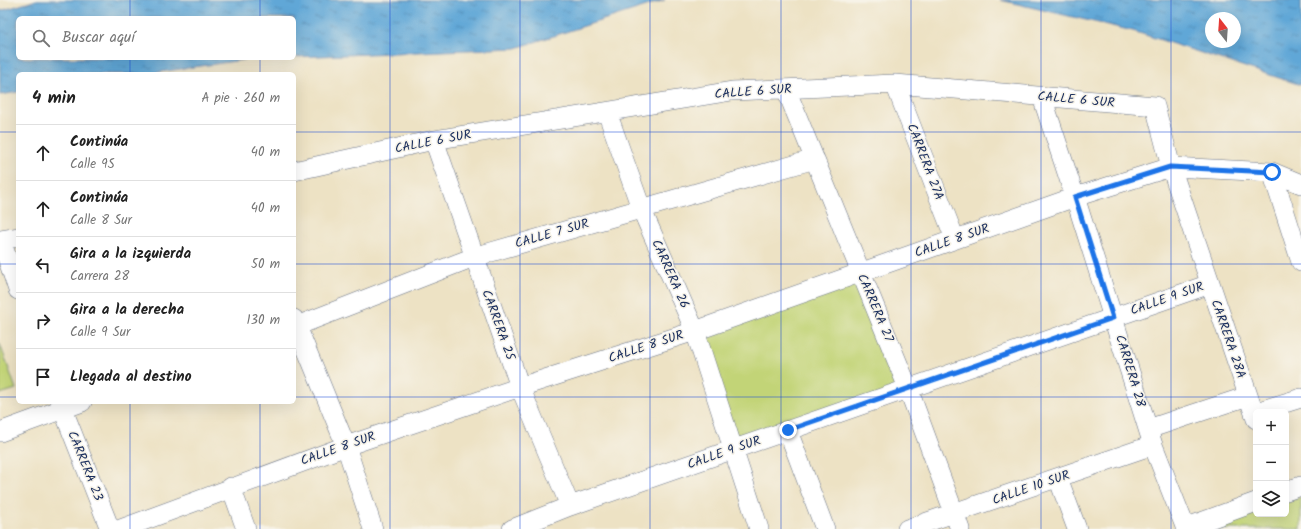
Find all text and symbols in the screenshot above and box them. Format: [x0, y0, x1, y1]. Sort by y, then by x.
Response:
north arrow [1205, 12, 1241, 48]
search box [16, 16, 296, 60]
text: Buscar aquí [62, 26, 135, 50]
icon: search [30, 27, 52, 49]
street label: CALLE 6 SUR [714, 79, 793, 105]
text: 4 min [32, 85, 76, 112]
street label: CALLE 6 SUR [1037, 86, 1116, 114]
text: A pie · 260 m [201, 88, 280, 109]
street label: CARRERA 27A [901, 121, 949, 203]
street label: CALLE 6 SUR [393, 124, 473, 160]
text: Continúa [70, 130, 128, 154]
icon: ahead [32, 142, 54, 164]
text: 40 m [251, 142, 280, 163]
text: Calle 9S [70, 154, 115, 175]
route start [1263, 163, 1281, 181]
text: Continúa [70, 186, 128, 210]
icon: ahead [32, 198, 54, 220]
text: 40 m [251, 198, 280, 219]
text: Calle 8 Sur [70, 210, 132, 231]
street label: CALLE 7 SUR [512, 213, 592, 255]
street label: CALLE 8 SUR [912, 218, 993, 264]
street label: CARRERA 26 [645, 236, 695, 312]
text: Gira a la izquierda [70, 242, 191, 266]
icon: left [32, 254, 54, 276]
text: 50 m [251, 254, 280, 275]
text: Carrera 28 [70, 266, 129, 287]
street label: CARRERA 27 [851, 270, 899, 346]
street label: CALLE 9 SUR [1127, 276, 1207, 321]
street label: CARRERA 25 [476, 287, 521, 364]
street label: CARRERA 28A [1205, 297, 1251, 381]
text: Gira a la derecha [70, 298, 184, 322]
icon: right [32, 310, 54, 332]
text: 130 m [246, 310, 280, 331]
text: Calle 9 Sur [70, 322, 130, 343]
street label: CALLE 8 SUR [606, 325, 687, 369]
street label: CARRERA 28 [1109, 332, 1151, 410]
text: Llegada al destino [70, 365, 192, 389]
icon: arrive [32, 366, 54, 388]
map controls [1253, 409, 1289, 517]
button: + [1253, 409, 1289, 445]
route end [779, 421, 797, 439]
street label: CALLE 8 SUR [298, 426, 379, 472]
street label: CARRERA 23 [61, 428, 109, 504]
street label: CALLE 9 SUR [684, 430, 764, 475]
button: − [1253, 445, 1289, 481]
street label: CALLE 10 SUR [989, 465, 1073, 511]
button: layers [1253, 481, 1289, 517]

